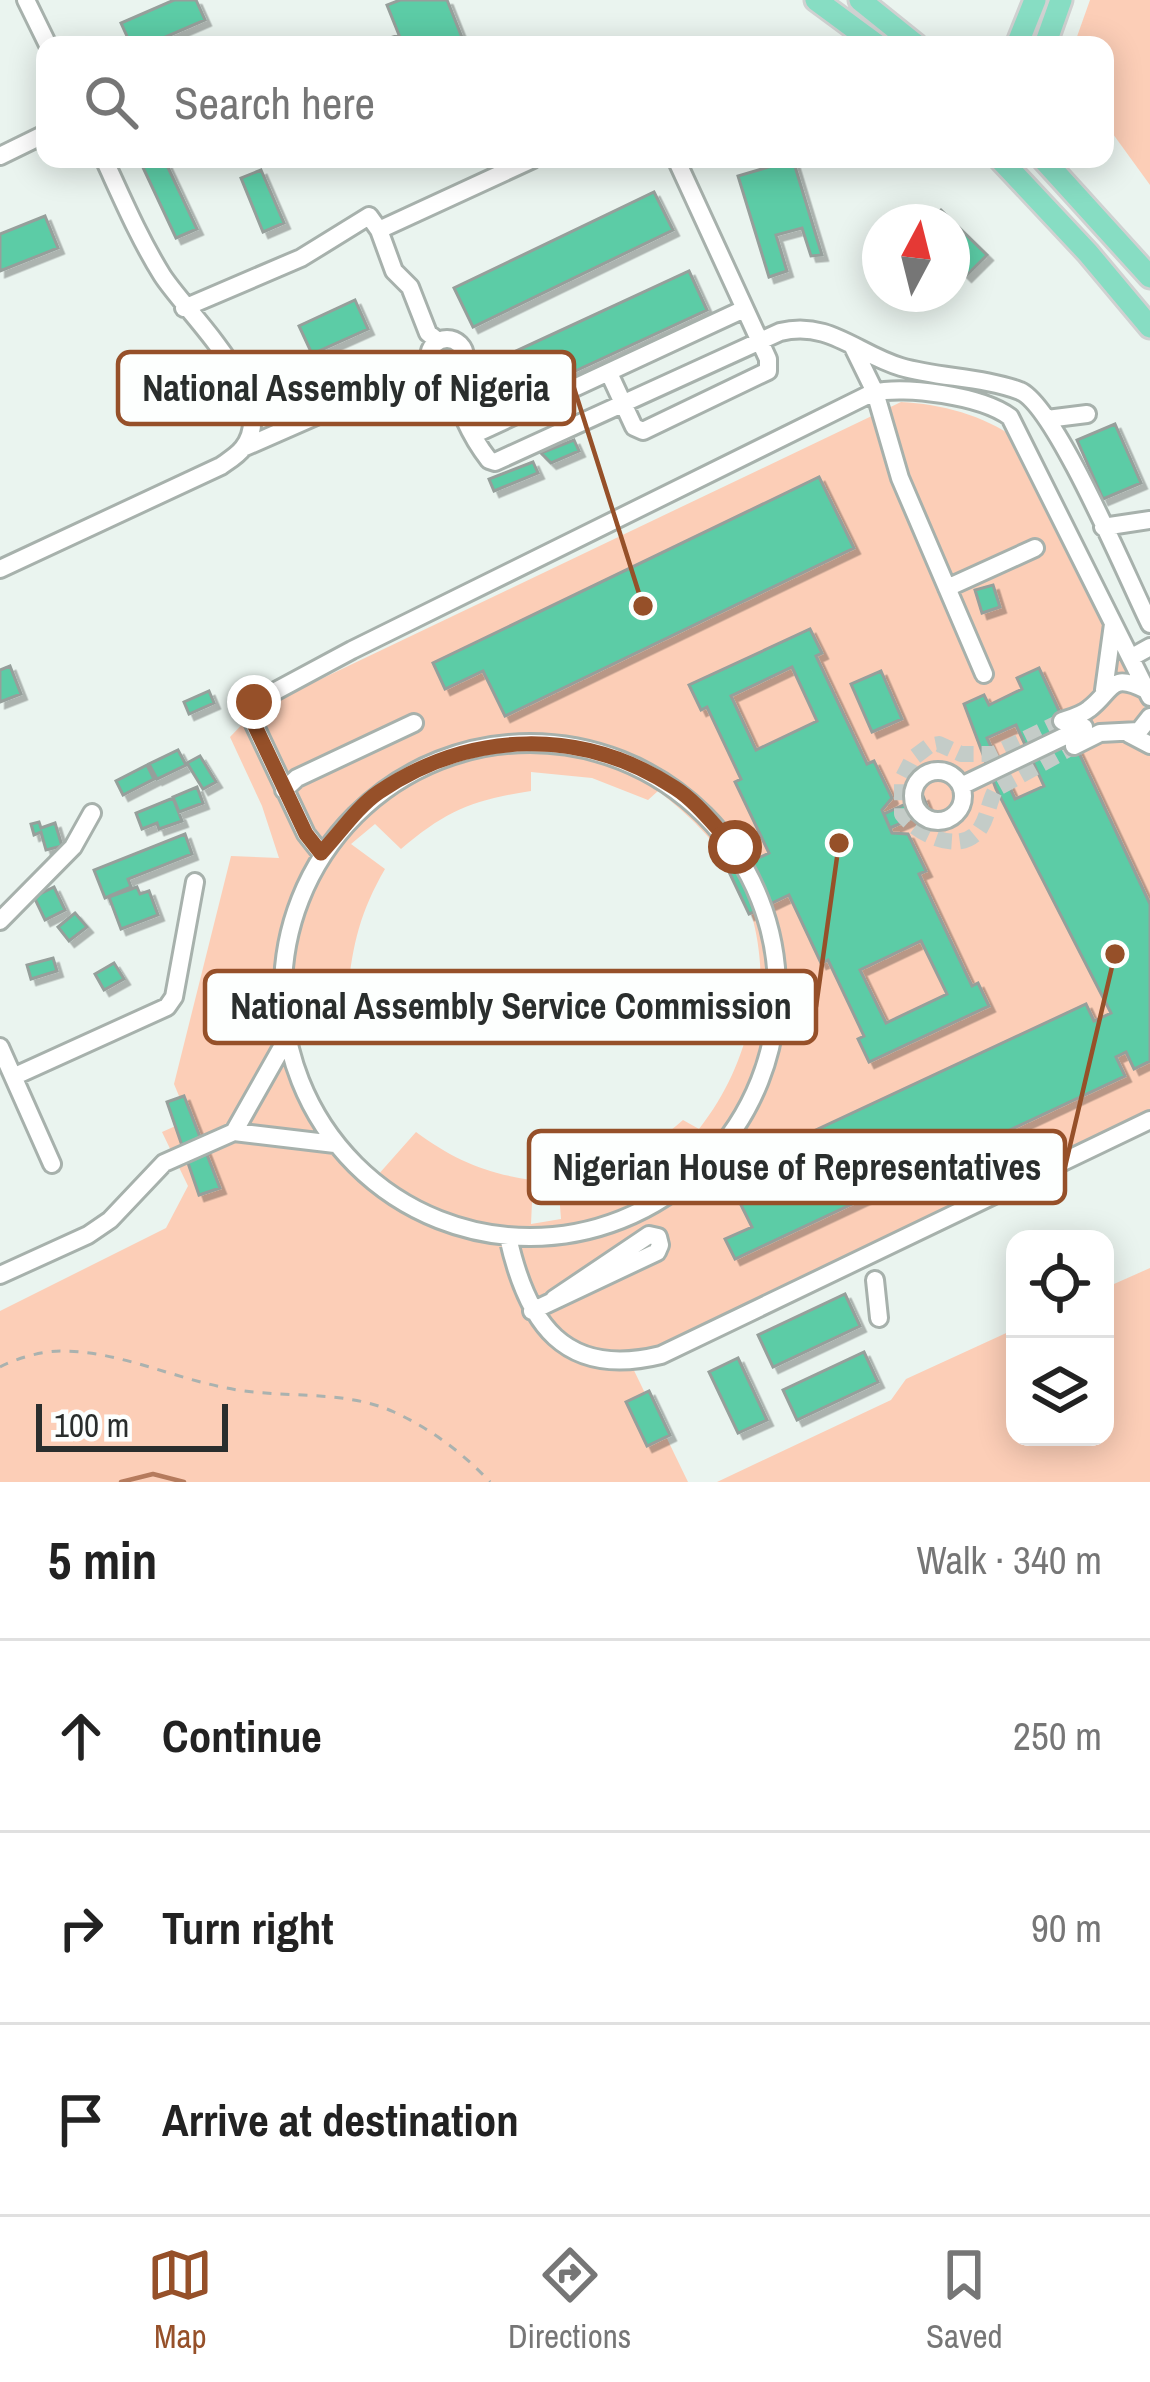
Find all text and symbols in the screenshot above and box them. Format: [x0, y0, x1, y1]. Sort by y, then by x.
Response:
search box [36, 36, 1114, 168]
icon: search [78, 69, 144, 135]
text: Search here [174, 72, 375, 133]
north arrow [862, 204, 970, 312]
callout: National Assembly of Nigeria [118, 352, 574, 424]
text: National Assembly of Nigeria [142, 364, 550, 412]
route end [227, 675, 281, 729]
route start [708, 820, 762, 874]
callout: National Assembly Service Commission [205, 971, 816, 1043]
text: National Assembly Service Commission [230, 982, 792, 1030]
callout: Nigerian House of Representatives [529, 1131, 1065, 1203]
text: Nigerian House of Representatives [553, 1143, 1041, 1191]
map controls [1006, 1230, 1114, 1446]
button: locate [1006, 1230, 1114, 1338]
button: layers [1006, 1338, 1114, 1446]
scale bar [36, 1398, 228, 1451]
text: 100 m [54, 1403, 129, 1447]
text: 5 min [48, 1526, 157, 1595]
text: Walk · 340 m [917, 1534, 1102, 1586]
icon: ahead [48, 1703, 114, 1769]
text: Continue [162, 1705, 322, 1766]
text: 250 m [1013, 1710, 1102, 1762]
icon: right [48, 1895, 114, 1961]
text: Turn right [162, 1897, 334, 1958]
text: 90 m [1031, 1902, 1102, 1954]
icon: arrive [48, 2087, 114, 2153]
text: Arrive at destination [162, 2089, 519, 2150]
tab: Map [147, 2242, 213, 2358]
tab: Directions [508, 2242, 631, 2358]
tab: Saved [926, 2242, 1003, 2358]

